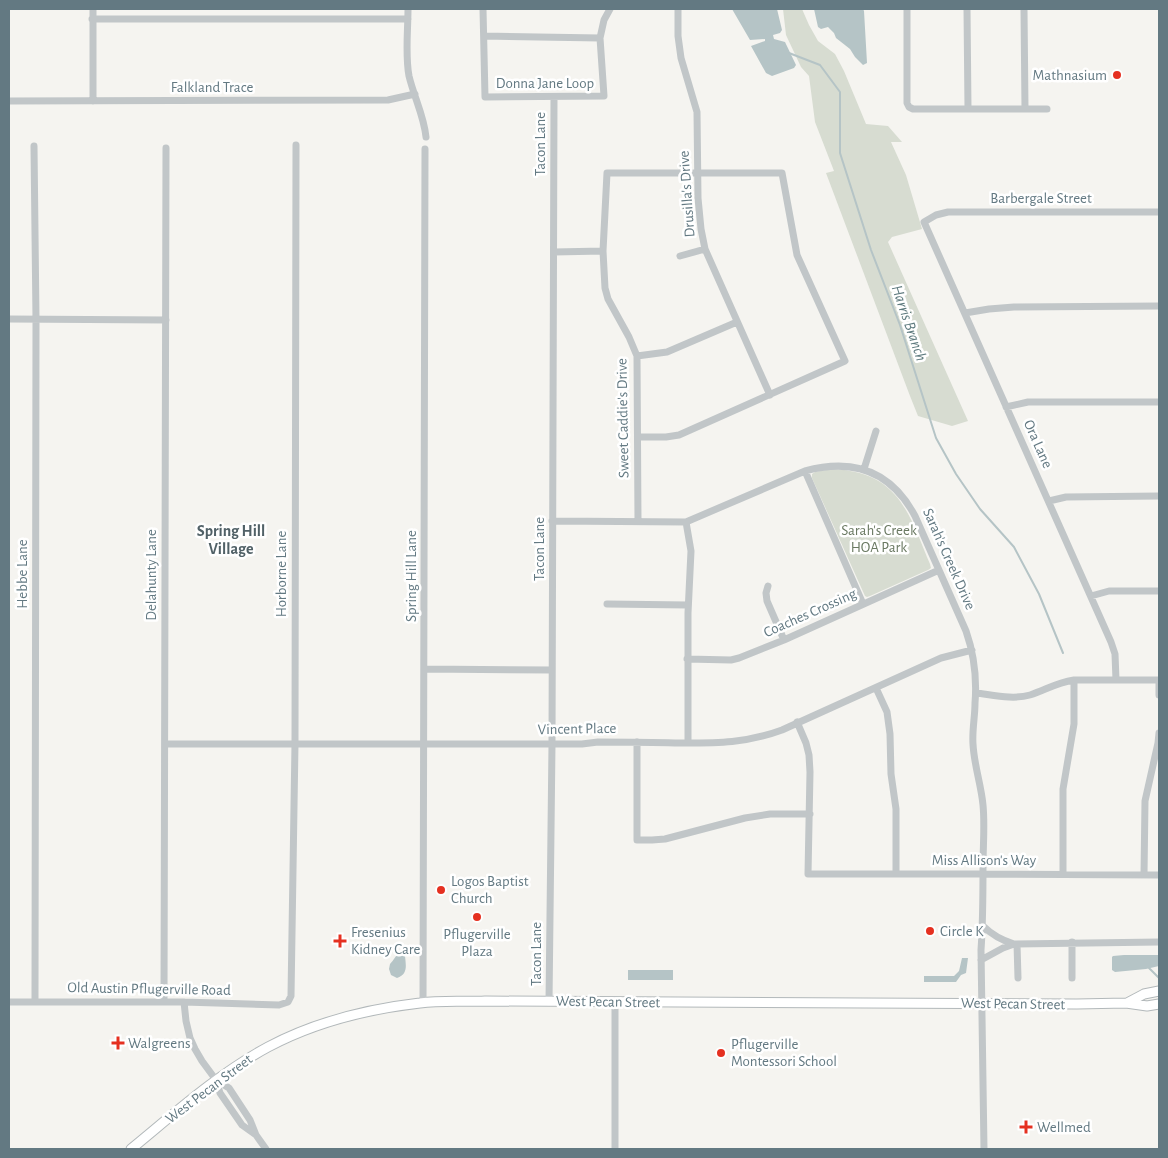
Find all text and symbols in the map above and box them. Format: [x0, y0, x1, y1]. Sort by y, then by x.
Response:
place label: Mathnasium [1033, 68, 1107, 83]
marker: Mathnasium [1111, 69, 1123, 81]
street label: Donna Jane Loop [496, 76, 594, 91]
street label: Falkland Trace [171, 80, 253, 95]
street label: Tacon Lane [533, 112, 548, 176]
street label: Drusilla's Drive [676, 150, 698, 238]
street label: Barbergale Street [990, 191, 1092, 206]
water label: Harris Branch [889, 283, 929, 363]
street label: Sweet Caddie's Drive [614, 358, 632, 478]
street label: Ora Lane [1021, 418, 1055, 471]
street label: Sarah's Creek Drive [920, 506, 978, 612]
street label: Tacon Lane [532, 517, 547, 581]
district label: Spring Hill Village [197, 523, 265, 557]
park label: Sarah's Creek HOA Park [841, 523, 917, 555]
street label: Delahunty Lane [144, 529, 159, 621]
street label: Spring Hill Lane [404, 530, 419, 622]
street label: Horborne Lane [274, 531, 289, 617]
street label: Hebbe Lane [15, 539, 30, 609]
street label: Coaches Crossing [761, 586, 859, 640]
street label: Vincent Place [538, 721, 617, 737]
street label: Miss Allison's Way [932, 853, 1037, 868]
place label: Logos Baptist Church [451, 874, 529, 906]
marker: Logos Baptist Church [435, 884, 447, 896]
marker: Pflugerville Plaza [471, 911, 483, 923]
street label: Tacon Lane [529, 922, 544, 986]
place label: Circle K [940, 924, 984, 939]
place label: Fresenius Kidney Care [351, 925, 421, 957]
marker: Circle K [924, 925, 936, 937]
place label: Pflugerville Plaza [443, 927, 511, 959]
marker: Fresenius Kidney Care [333, 934, 347, 948]
street label: Old Austin Pflugerville Road [67, 980, 231, 998]
street label: West Pecan Street [556, 994, 661, 1010]
street label: West Pecan Street [961, 996, 1066, 1012]
place label: Walgreens [128, 1036, 190, 1051]
marker: Walgreens [112, 1037, 124, 1049]
place label: Pflugerville Montessori School [731, 1037, 837, 1069]
marker: Pflugerville Montessori School [715, 1047, 727, 1059]
street label: West Pecan Street [163, 1051, 255, 1126]
marker: Wellmed [1019, 1120, 1033, 1134]
place label: Wellmed [1037, 1120, 1091, 1135]

